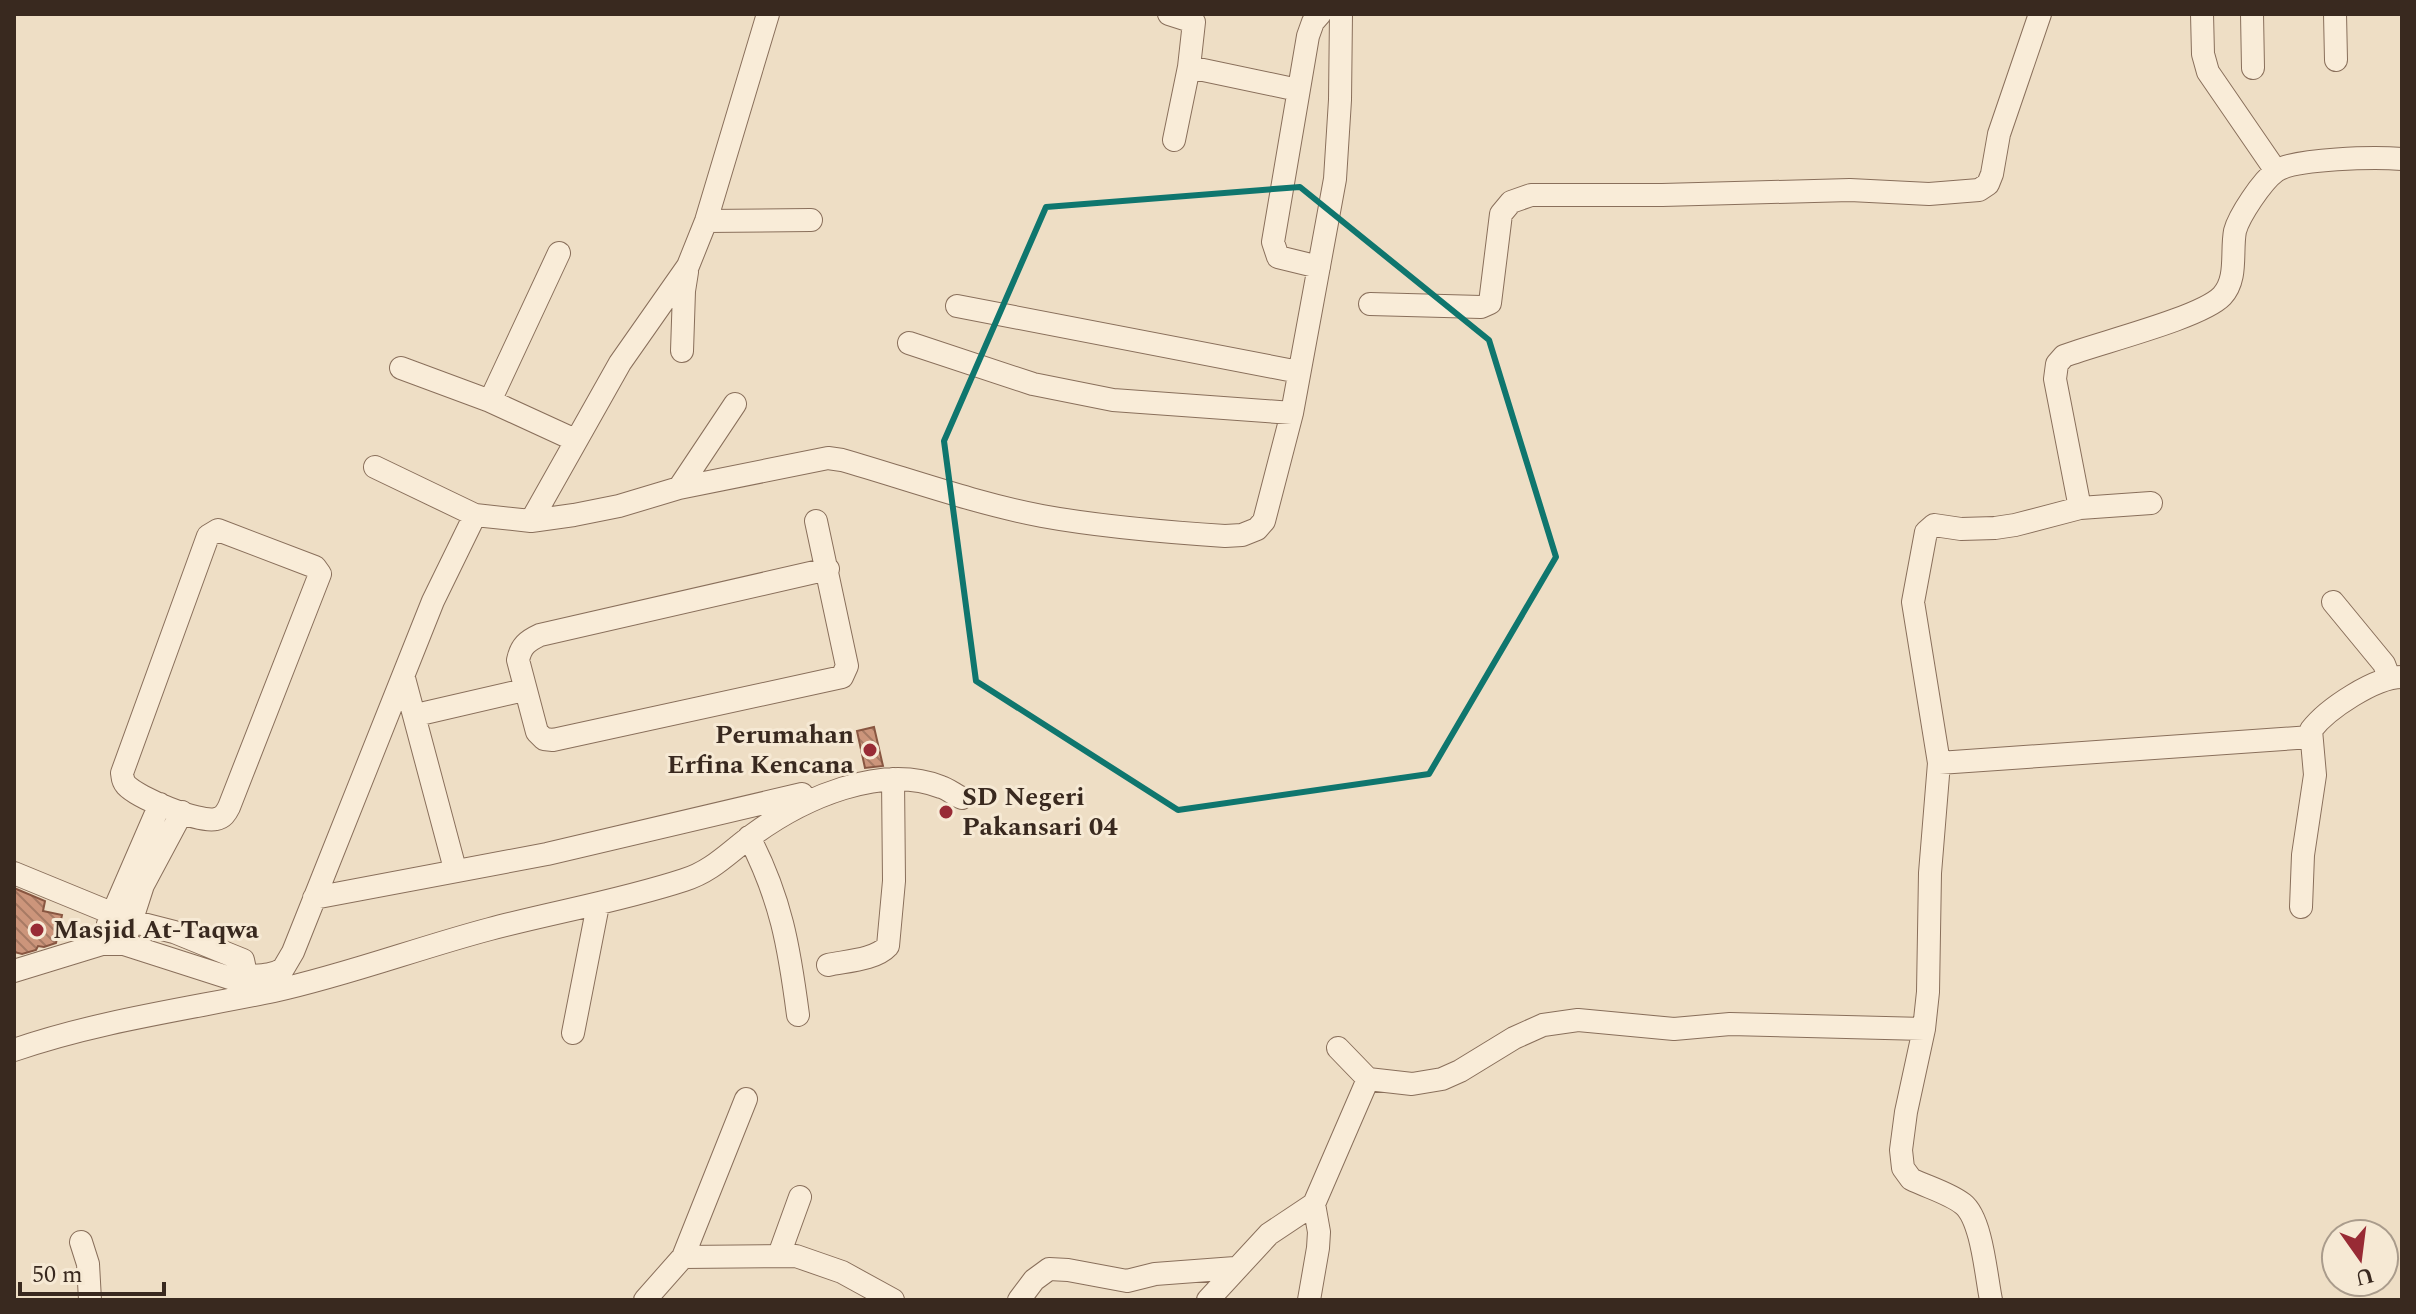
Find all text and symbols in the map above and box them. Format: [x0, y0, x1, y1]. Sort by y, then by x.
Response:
place label: Perumahan Erfina Kencana [667, 715, 855, 785]
marker: Perumahan Erfina Kencana [861, 741, 879, 759]
place label: SD Negeri Pakansari 04 [962, 777, 1118, 847]
marker: SD Negeri Pakansari 04 [937, 803, 955, 821]
place label: Masjid At-Taqwa [53, 910, 259, 950]
marker: Masjid At-Taqwa [28, 921, 46, 939]
north arrow [2320, 1218, 2400, 1298]
scale bar [20, 1246, 164, 1296]
text: 50 m [32, 1257, 83, 1293]
text: U [2352, 1258, 2377, 1294]

